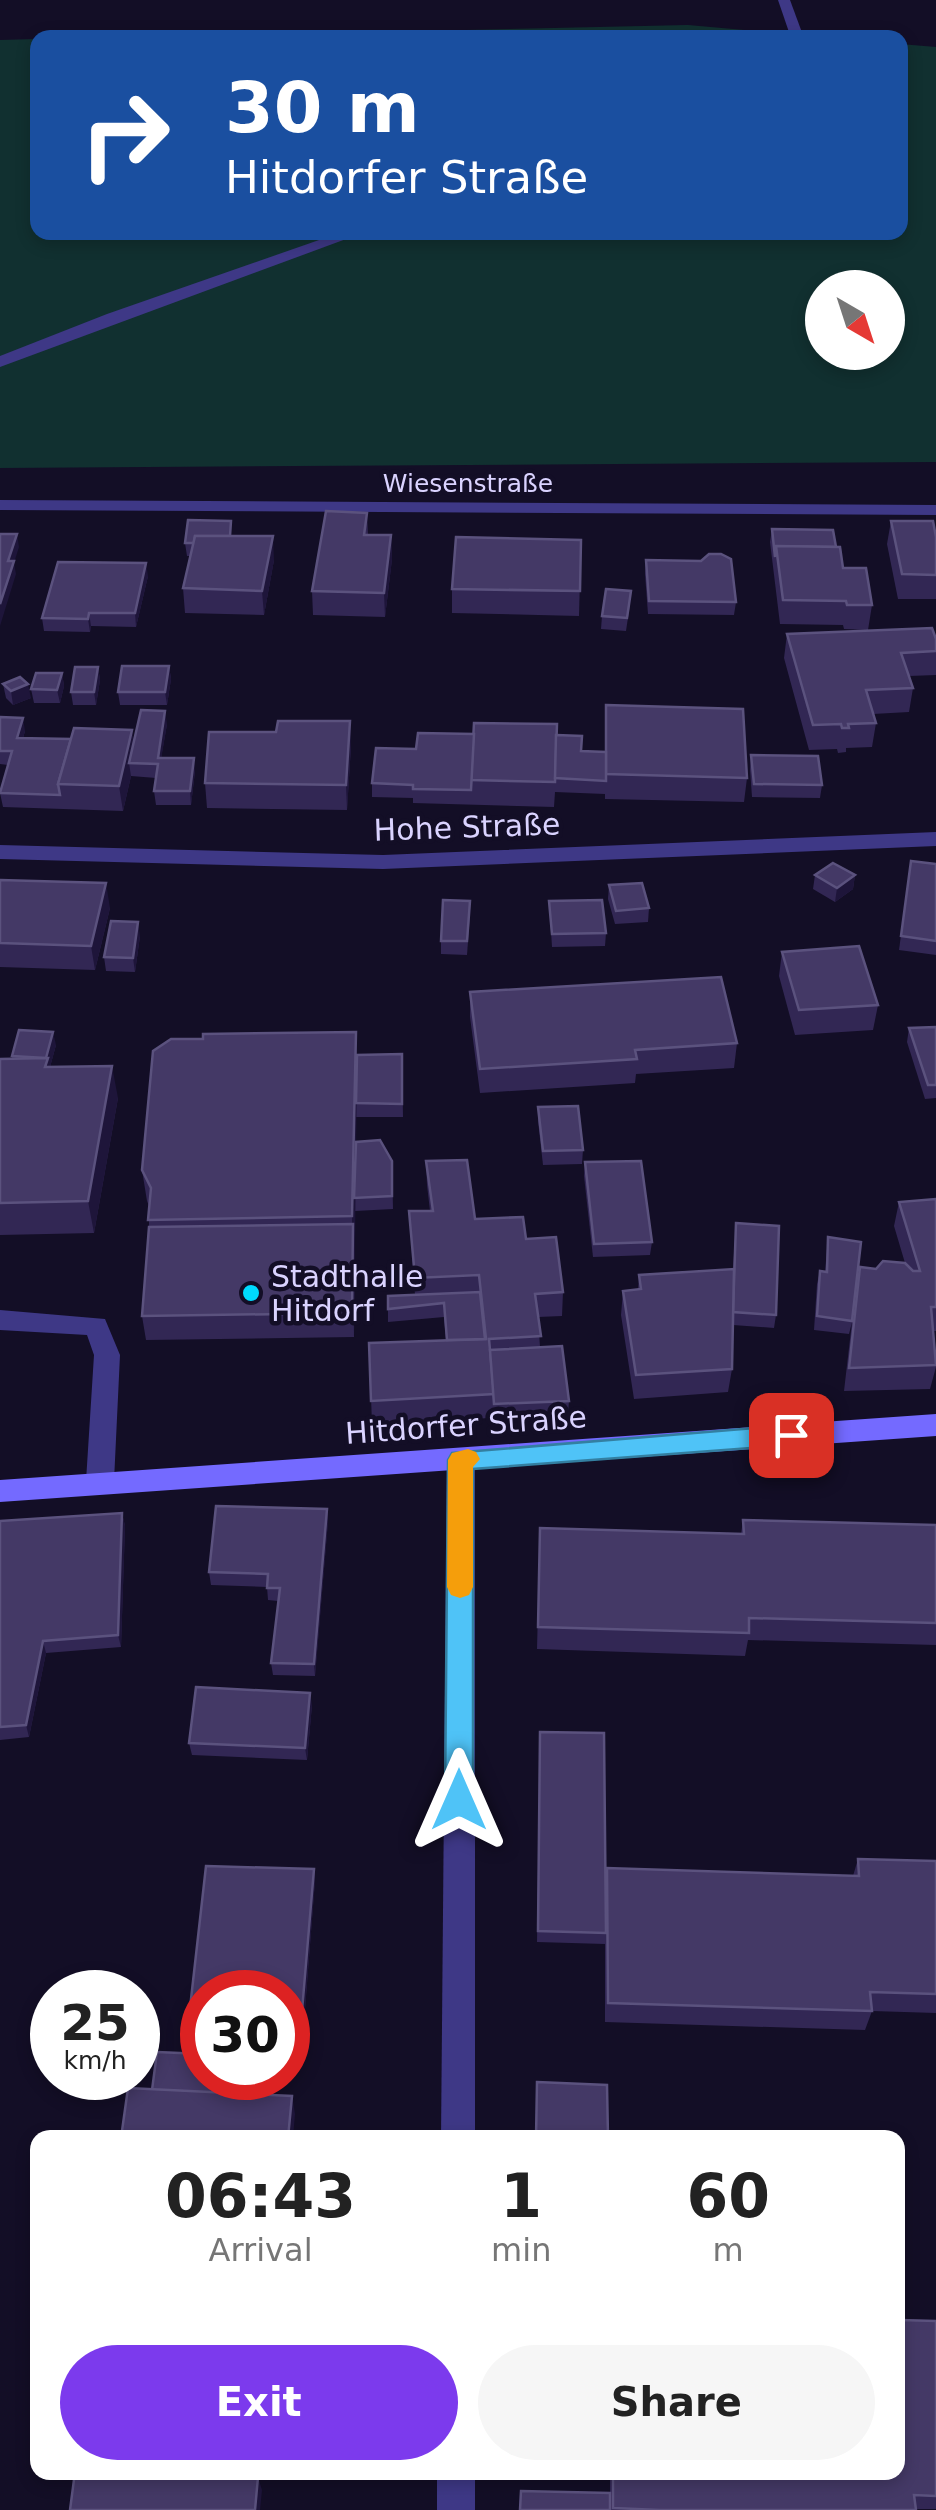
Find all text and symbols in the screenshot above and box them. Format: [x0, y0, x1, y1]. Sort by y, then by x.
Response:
text: 30 m [225, 67, 420, 149]
icon: right [60, 70, 190, 200]
text: Hitdorfer Straße [225, 151, 588, 204]
north arrow [805, 270, 905, 370]
map controls [805, 270, 905, 370]
street label: Wiesenstraße [383, 469, 553, 498]
street label: Hohe Straße [373, 806, 561, 848]
place label: Stadthalle Hitdorf [271, 1259, 424, 1328]
marker: Stadthalle Hitdorf [240, 1282, 262, 1304]
pin [749, 1393, 834, 1478]
street label: Hitdorfer Straße [344, 1399, 588, 1451]
icon: arrive [764, 1408, 819, 1463]
position arrow [407, 1748, 511, 1852]
speed limit sign: 30 [180, 1970, 310, 2100]
text: 25 [60, 1994, 130, 2052]
text: km/h [63, 2046, 127, 2075]
text: 06:43 [165, 2161, 356, 2231]
text: 1 [500, 2161, 542, 2231]
text: 60 [686, 2161, 770, 2231]
text: Arrival [209, 2231, 313, 2269]
text: min [491, 2231, 551, 2269]
text: m [713, 2231, 744, 2269]
button: Exit [60, 2345, 458, 2460]
button: Share [478, 2345, 875, 2460]

